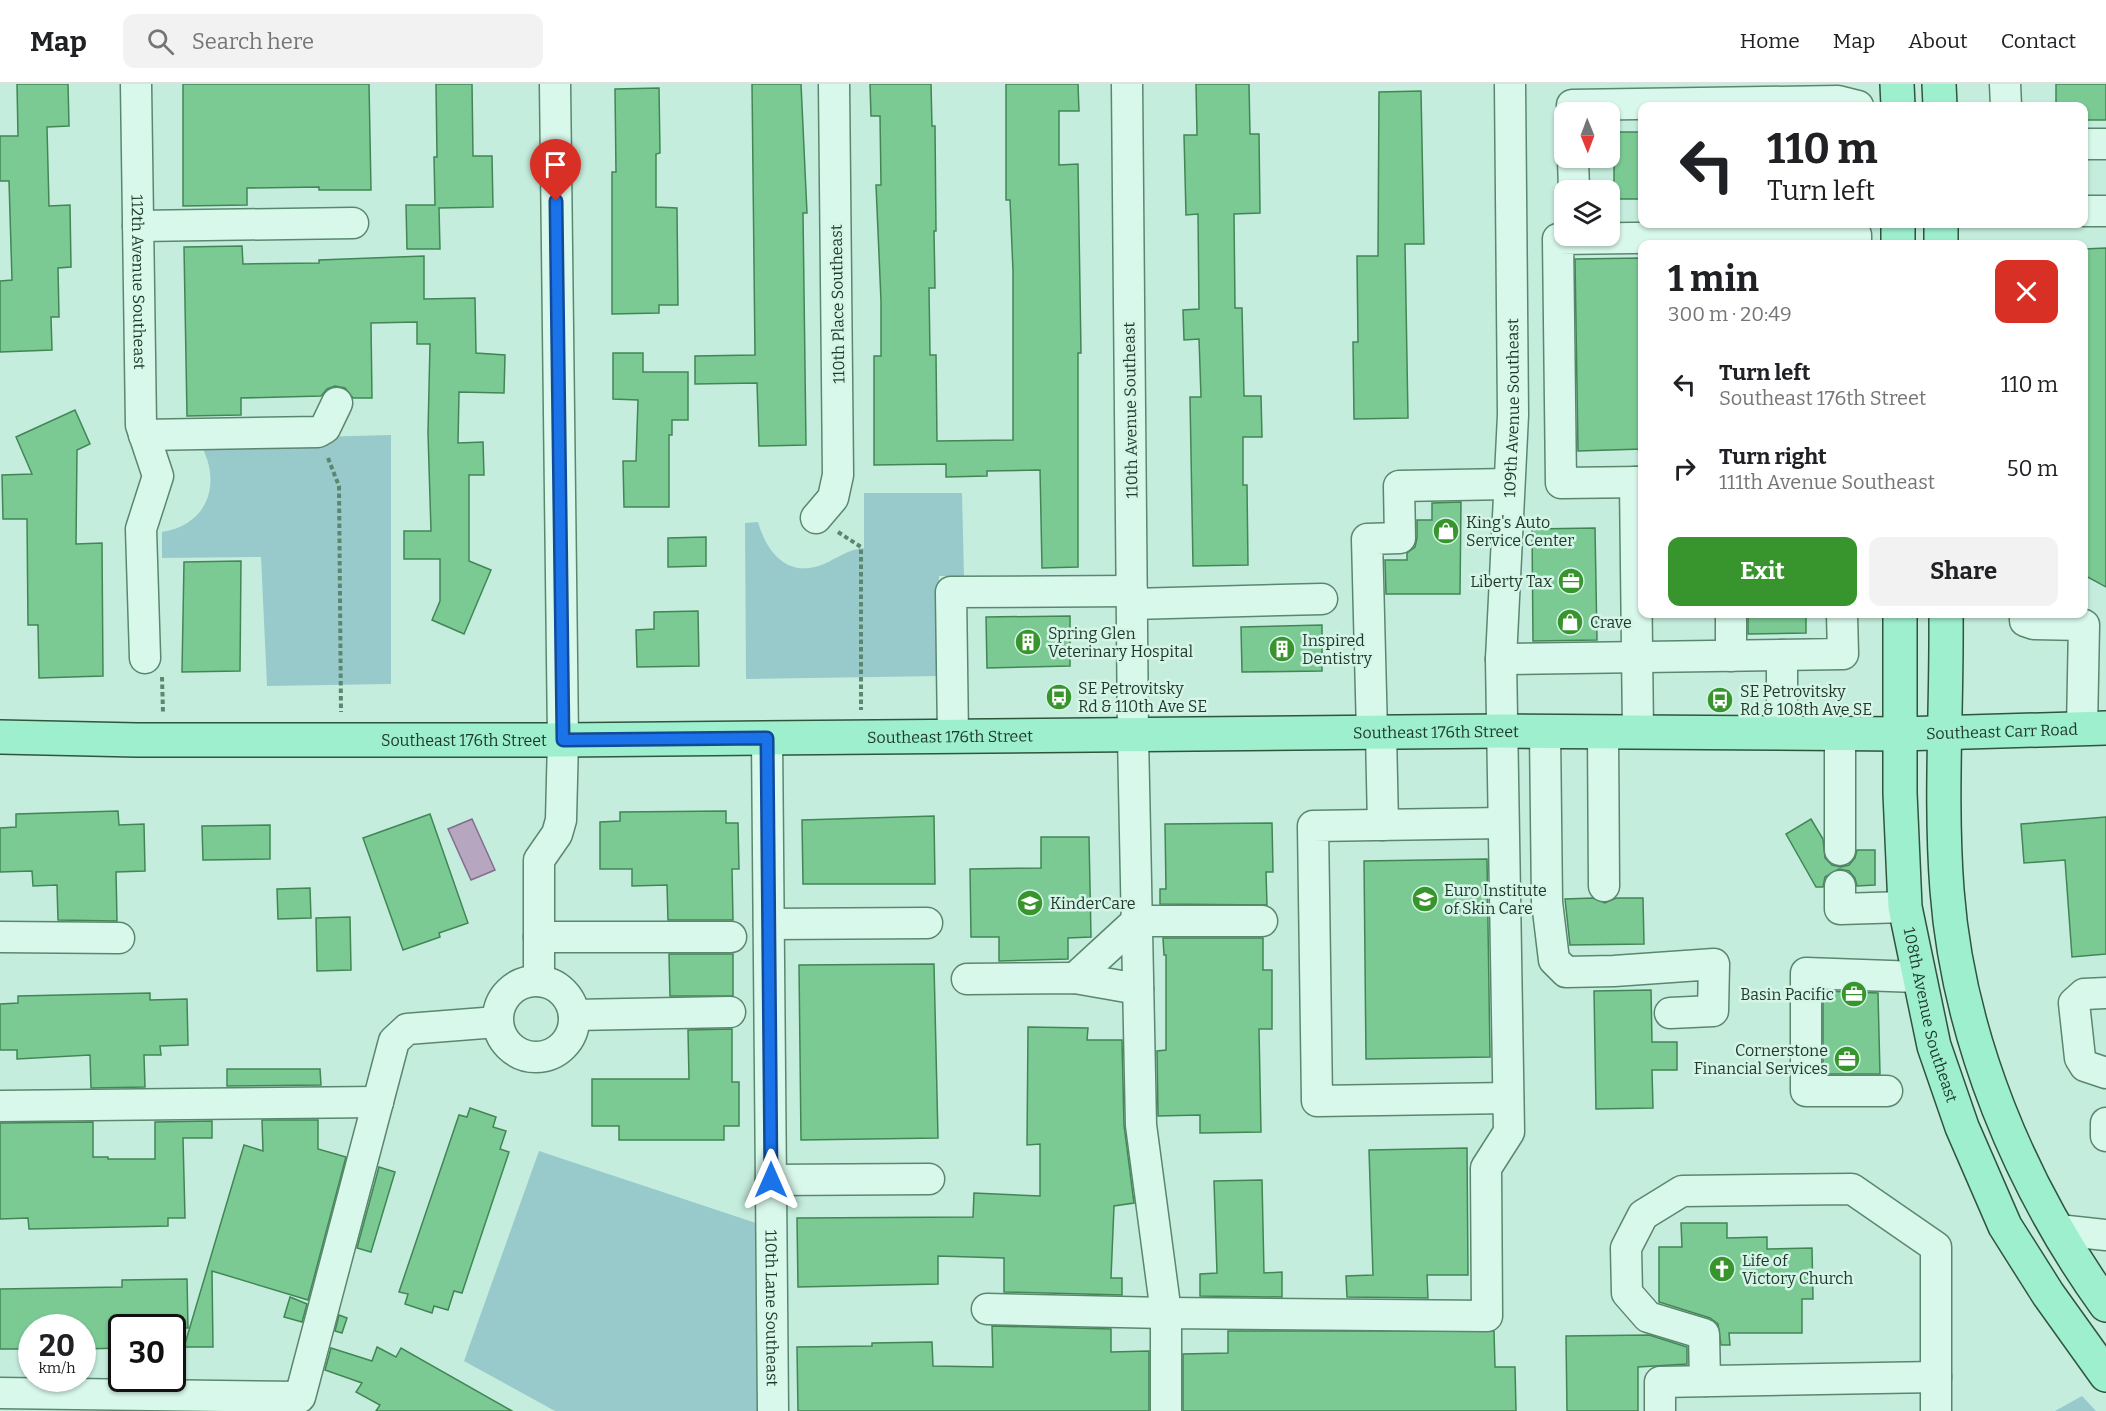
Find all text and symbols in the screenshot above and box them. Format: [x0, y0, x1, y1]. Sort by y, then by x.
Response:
search box [123, 14, 543, 68]
text: Map [30, 25, 87, 58]
icon: search [144, 25, 177, 58]
text: Search here [192, 28, 314, 55]
text: Home [1740, 28, 1800, 54]
text: Map [1833, 28, 1875, 54]
text: About [1908, 28, 1968, 54]
text: Contact [2001, 28, 2076, 54]
north arrow [1554, 102, 1620, 168]
map controls [1554, 102, 1620, 246]
text: 110 m [1767, 124, 1878, 174]
icon: left [1668, 126, 1746, 204]
pin [530, 139, 581, 201]
icon: arrive [539, 148, 572, 181]
text: Turn left [1767, 175, 1875, 207]
button: layers [1554, 180, 1620, 246]
street label: 112th Avenue Southeast [128, 194, 149, 370]
street label: 110th Place Southeast [827, 224, 848, 384]
text: 1 min [1668, 257, 1759, 301]
button: close [1995, 260, 2058, 323]
text: 300 m · 20:49 [1668, 302, 1792, 326]
street label: 109th Avenue Southeast [1500, 318, 1523, 498]
street label: 110th Avenue Southeast [1119, 321, 1142, 498]
text: Turn left [1719, 359, 1811, 386]
icon: left [1668, 368, 1701, 401]
text: 110 m [2001, 371, 2058, 398]
text: Southeast 176th Street [1719, 386, 1926, 410]
text: Turn right [1719, 443, 1827, 470]
icon: right [1668, 452, 1701, 485]
text: 50 m [2007, 455, 2058, 482]
text: 111th Avenue Southeast [1719, 470, 1935, 494]
place label: King's Auto Service Center [1466, 513, 1574, 550]
shop icon: King's Auto Service Center [1431, 516, 1461, 546]
button: Exit [1668, 537, 1857, 606]
button: Share [1869, 537, 2058, 606]
office icon: Liberty Tax [1556, 566, 1586, 596]
place label: Liberty Tax [1470, 572, 1552, 591]
shop icon: Crave [1555, 607, 1585, 637]
place label: Crave [1590, 613, 1632, 632]
place label: Spring Glen Veterinary Hospital [1048, 624, 1193, 661]
building icon: Spring Glen Veterinary Hospital [1013, 627, 1043, 657]
place label: Inspired Dentistry [1302, 631, 1373, 668]
building icon: Inspired Dentistry [1267, 634, 1297, 664]
place label: SE Petrovitsky Rd & 110th Ave SE [1078, 679, 1207, 716]
bus stop icon: SE Petrovitsky Rd & 110th Ave SE [1044, 682, 1074, 712]
place label: SE Petrovitsky Rd & 108th Ave SE [1740, 682, 1872, 719]
bus stop icon: SE Petrovitsky Rd & 108th Ave SE [1705, 685, 1735, 715]
street label: Southeast Carr Road [1926, 720, 2079, 743]
street label: Southeast 176th Street [1353, 722, 1519, 742]
street label: Southeast 176th Street [867, 726, 1033, 747]
street label: Southeast 176th Street [381, 731, 547, 750]
place label: Euro Institute of Skin Care [1444, 881, 1547, 918]
school or university icon: Euro Institute of Skin Care [1410, 884, 1440, 914]
school or university icon: KinderCare [1015, 888, 1045, 918]
place label: KinderCare [1050, 894, 1135, 913]
street label: 108th Avenue Southeast [1900, 926, 1962, 1105]
office icon: Basin Pacific [1839, 979, 1869, 1009]
place label: Basin Pacific [1740, 985, 1834, 1004]
place label: Cornerstone Financial Services [1694, 1041, 1828, 1078]
office icon: Cornerstone Financial Services [1832, 1044, 1862, 1074]
position arrow [739, 1148, 803, 1212]
street label: 110th Lane Southeast [761, 1230, 782, 1387]
place label: Life of Victory Church [1742, 1251, 1853, 1288]
church icon: Life of Victory Church [1707, 1254, 1737, 1284]
speed limit sign: 30 [108, 1314, 186, 1392]
text: 20 [39, 1328, 75, 1364]
text: km/h [38, 1359, 76, 1377]

